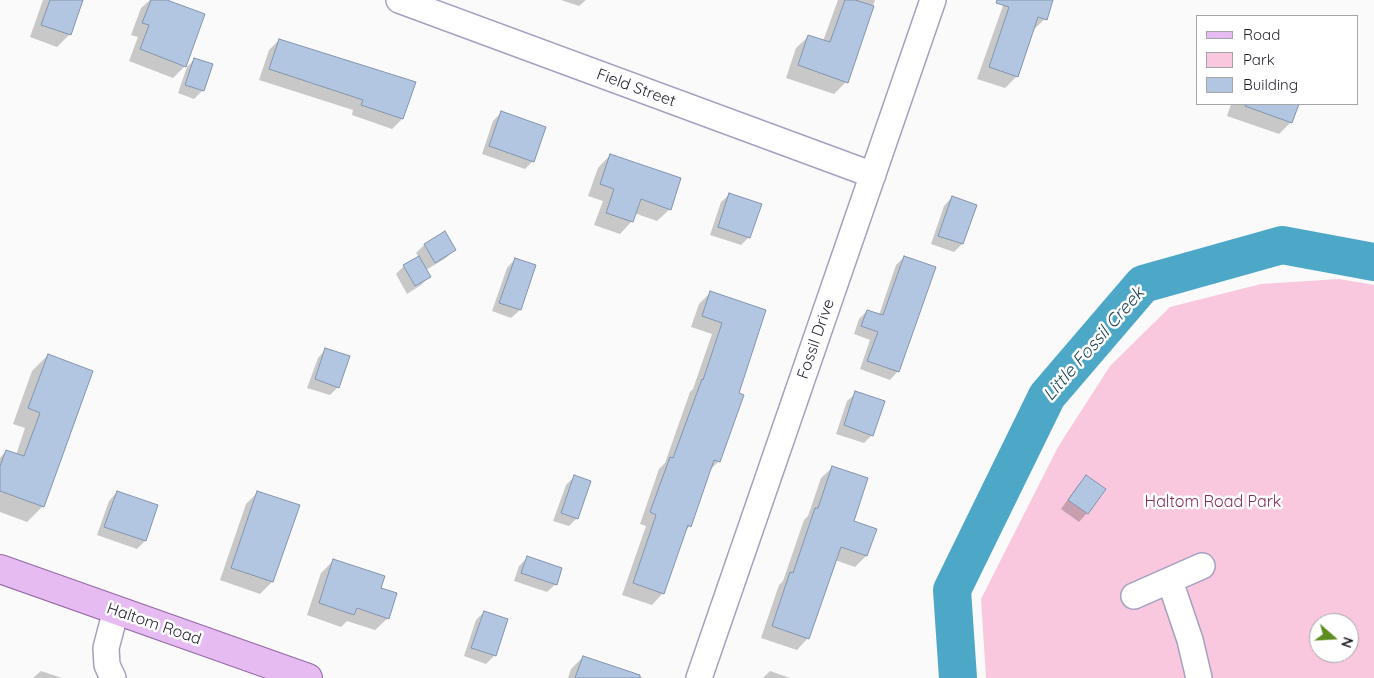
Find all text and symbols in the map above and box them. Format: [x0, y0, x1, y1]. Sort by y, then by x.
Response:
legend [1196, 15, 1359, 105]
text: Road [1243, 25, 1280, 44]
text: Park [1243, 50, 1275, 69]
street label: Field Street [594, 65, 678, 111]
text: Building [1243, 75, 1298, 94]
water label: Little Fossil Creek [1039, 283, 1149, 405]
street label: Fossil Drive [793, 296, 839, 382]
park label: Haltom Road Park [1145, 492, 1281, 512]
street label: Haltom Road [104, 599, 204, 649]
north arrow [1309, 613, 1359, 663]
text: N [1337, 635, 1357, 650]

